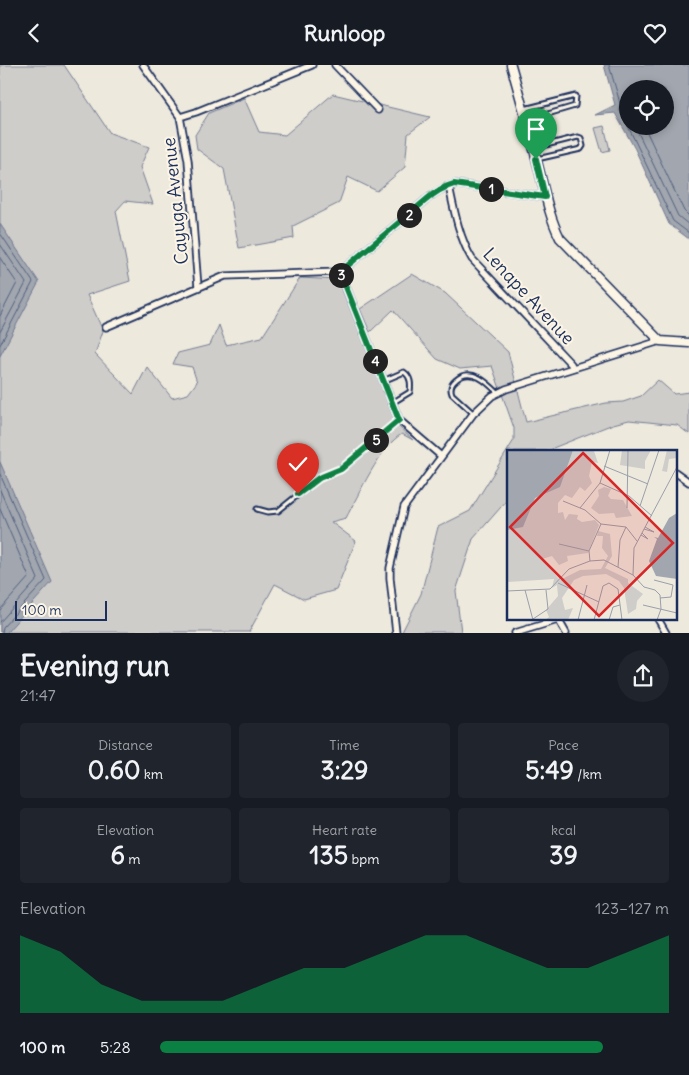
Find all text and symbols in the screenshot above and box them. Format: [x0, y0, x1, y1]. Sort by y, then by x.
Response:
icon: back [20, 19, 48, 47]
text: Runloop [304, 19, 385, 47]
icon: heart [641, 19, 669, 47]
map controls [619, 80, 674, 135]
button: locate [619, 80, 674, 135]
pin [515, 108, 557, 159]
icon: arrive [522, 115, 550, 143]
street label: Cayuga Avenue [157, 136, 193, 266]
pin: 1 [478, 177, 504, 201]
text: 1 [489, 180, 494, 198]
pin: 2 [396, 203, 422, 227]
text: 2 [406, 206, 413, 224]
street label: Lenape Avenue [478, 243, 580, 349]
pin: 3 [328, 263, 354, 287]
text: 3 [338, 266, 345, 284]
pin: 4 [362, 349, 388, 373]
text: 4 [371, 352, 380, 370]
pin: 5 [364, 427, 388, 453]
text: 5 [372, 431, 381, 449]
pin [277, 443, 319, 494]
icon: check [284, 450, 312, 478]
inset map [507, 450, 676, 620]
scale bar [15, 597, 108, 621]
text: 100 m [22, 601, 62, 619]
text: Evening run [20, 648, 170, 684]
button: share [617, 650, 669, 702]
text: 21:47 [20, 685, 56, 705]
text: Distance [98, 736, 153, 754]
text: Time [329, 736, 360, 754]
text: Pace [548, 736, 579, 754]
text: 0.60 [88, 754, 140, 786]
text: 3:29 [321, 754, 368, 786]
text: 5:49 [525, 754, 574, 786]
text: km [140, 765, 163, 783]
text: /km [574, 765, 602, 783]
text: Elevation [97, 821, 154, 839]
text: Heart rate [312, 821, 377, 839]
text: kcal [551, 821, 576, 839]
text: 6 [110, 839, 125, 871]
text: 135 [310, 839, 348, 871]
text: 39 [549, 839, 578, 871]
text: m [125, 850, 141, 868]
text: bpm [348, 850, 379, 868]
text: Elevation [20, 898, 86, 918]
text: 123–127 m [595, 898, 669, 918]
text: 100 m [20, 1037, 65, 1057]
text: 5:28 [100, 1037, 131, 1057]

